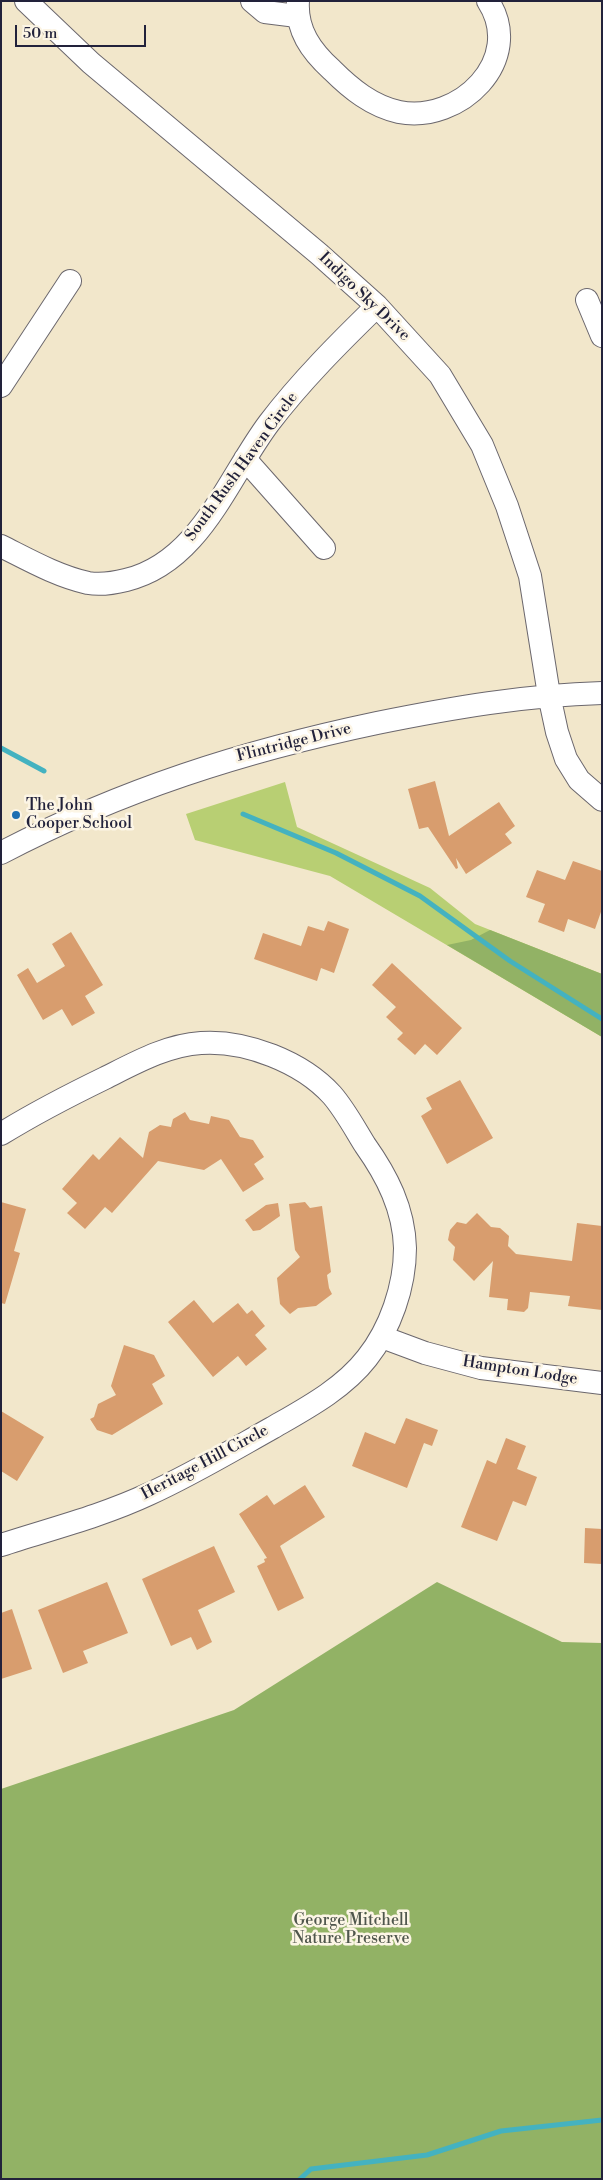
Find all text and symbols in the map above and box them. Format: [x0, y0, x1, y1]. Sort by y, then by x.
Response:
scale bar [18, 15, 149, 47]
text: 50 m [23, 24, 57, 43]
street label: Indigo Sky Drive [314, 249, 414, 345]
street label: South Rush Haven Circle [182, 389, 302, 545]
street label: Flintridge Drive [235, 719, 353, 767]
place label: The John Cooper School [26, 796, 132, 834]
marker: The John Cooper School [10, 809, 22, 821]
street label: Hampton Lodge [461, 1352, 579, 1390]
street label: Heritage Hill Circle [138, 1421, 272, 1505]
park label: George Mitchell Nature Preserve [293, 1911, 409, 1949]

